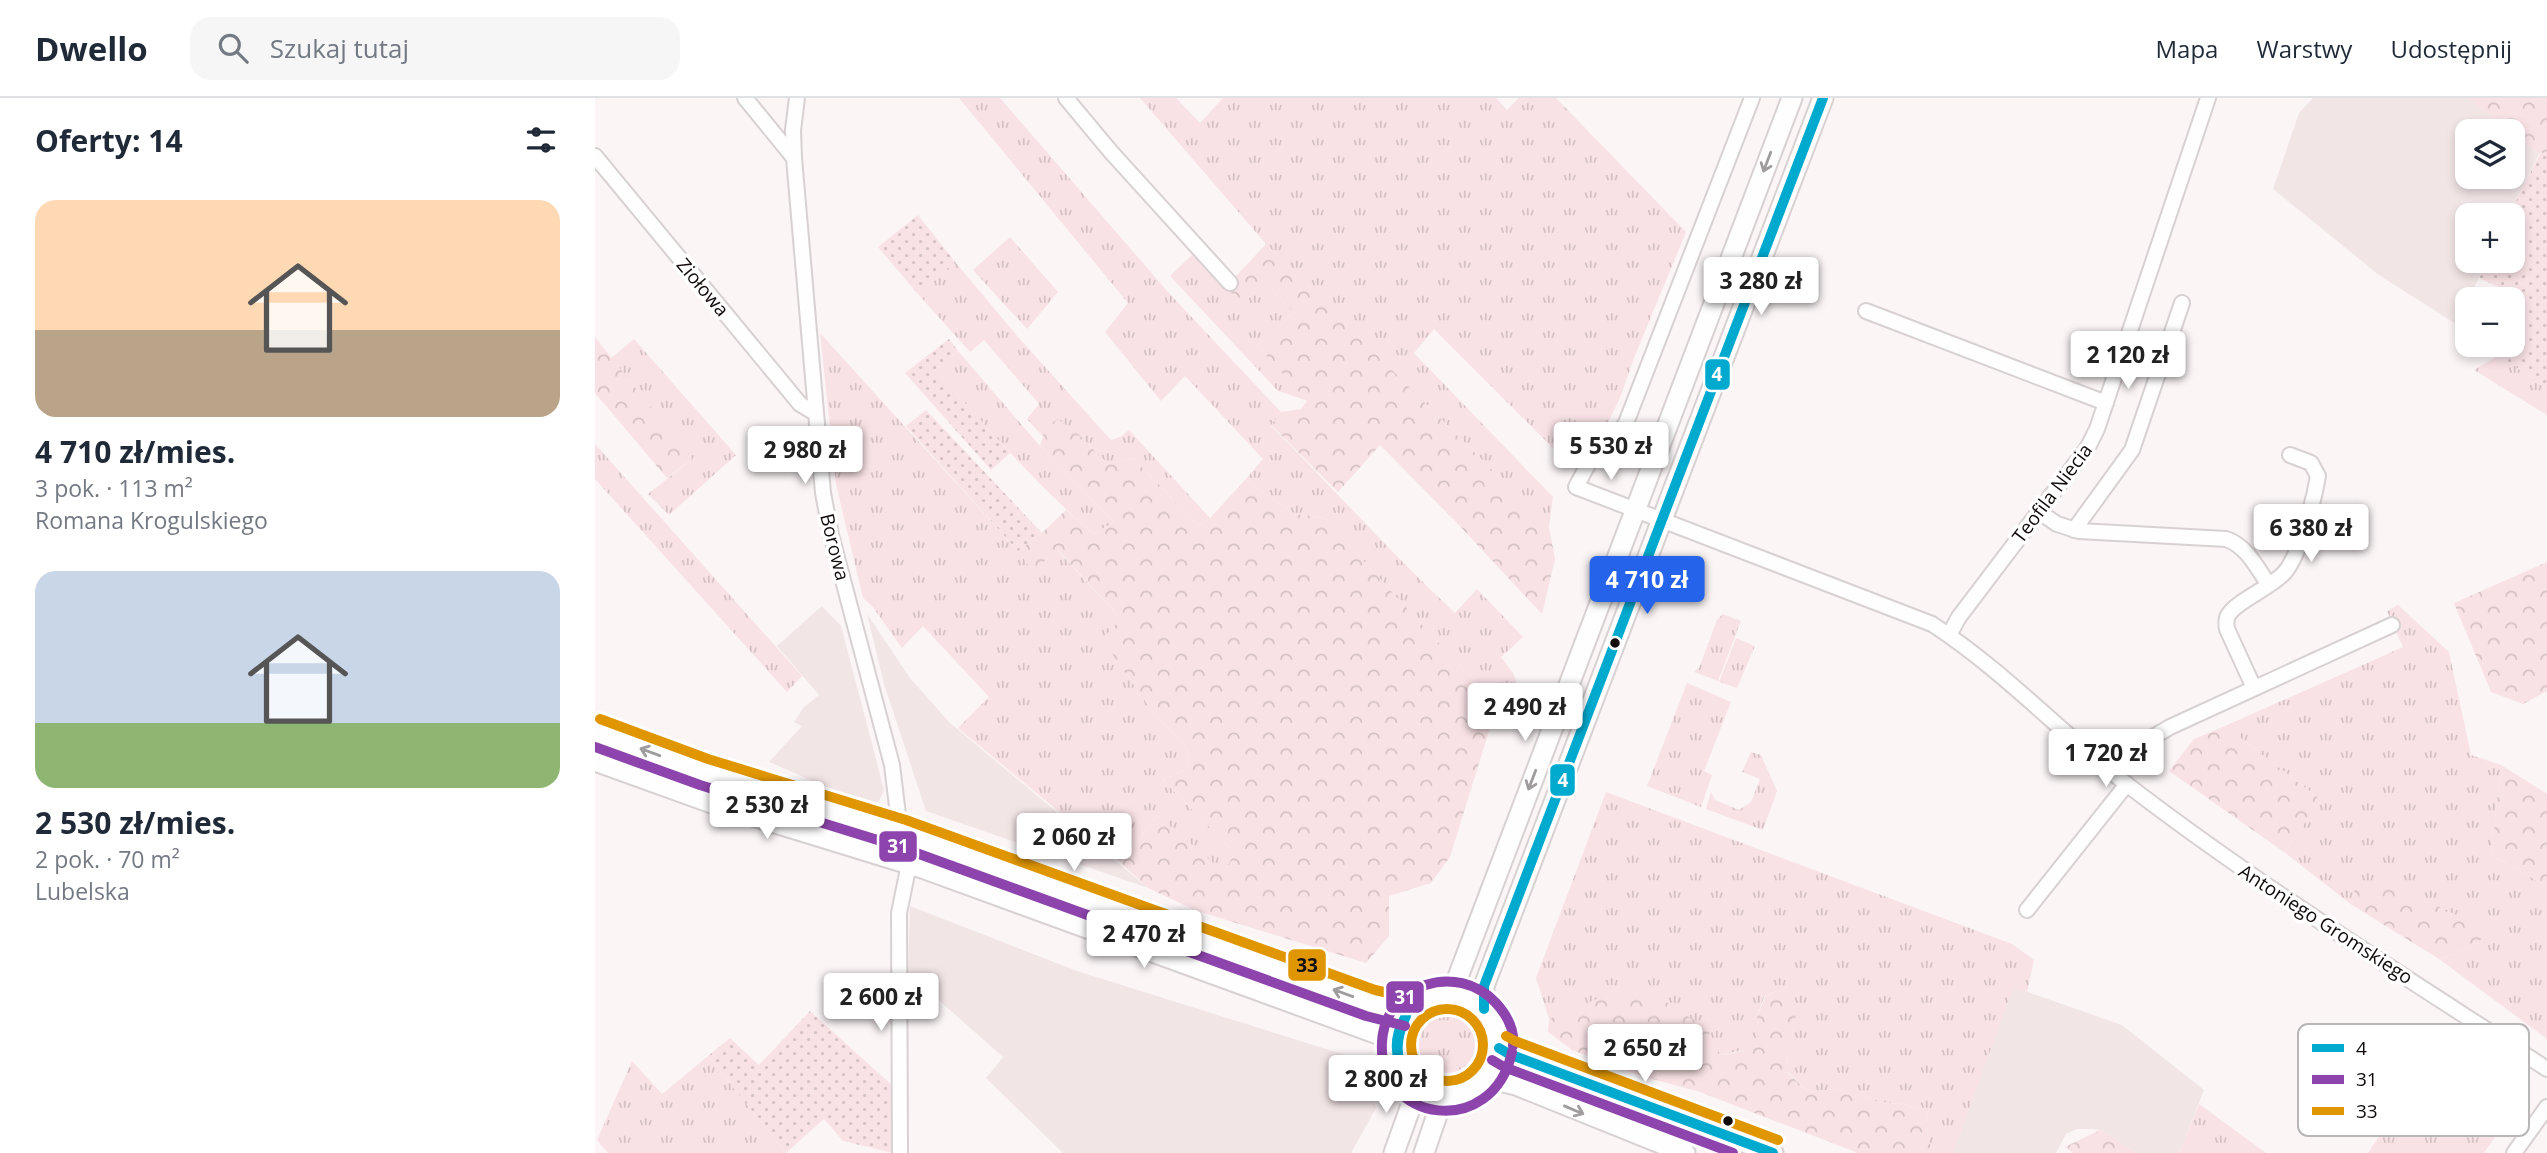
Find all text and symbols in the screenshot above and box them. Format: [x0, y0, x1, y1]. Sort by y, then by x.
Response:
search box [190, 17, 680, 80]
text: Dwello [35, 26, 148, 71]
icon: search [214, 29, 252, 67]
text: Szukaj tutaj [270, 30, 409, 66]
text: Mapa [2156, 32, 2218, 65]
text: Warstwy [2256, 32, 2352, 65]
text: Udostępnij [2390, 32, 2512, 65]
map controls [2455, 119, 2525, 357]
button: layers [2455, 119, 2525, 189]
text: Oferty: 14 [35, 120, 183, 161]
icon: filters [522, 121, 560, 159]
one-way arrow [1760, 150, 1773, 172]
button: + [2455, 203, 2525, 273]
icon: home [235, 245, 361, 371]
street label: Ziołowa [671, 252, 735, 322]
pin: 3 280 zł [1689, 258, 1833, 317]
text: 3 280 zł [1720, 264, 1802, 296]
button: − [2455, 287, 2525, 357]
pin: 2 120 zł [2056, 331, 2200, 391]
text: 2 120 zł [2087, 338, 2169, 370]
line badge: 4 [1704, 358, 1731, 391]
text: 4 [1712, 361, 1723, 387]
pin: 5 530 zł [1539, 422, 1683, 482]
pin: 2 980 zł [733, 426, 877, 486]
text: 5 530 zł [1570, 429, 1652, 461]
text: 4 710 zł/mies. [35, 431, 235, 472]
text: 2 980 zł [764, 433, 846, 465]
street label: Teofila Niecia [2006, 438, 2098, 548]
text: 3 pok. · 113 m² [35, 472, 193, 504]
text: Romana Krogulskiego [35, 504, 268, 536]
pin: 6 380 zł [2239, 504, 2383, 564]
street label: Borowa [814, 511, 856, 583]
text: 6 380 zł [2270, 511, 2352, 543]
pin: 4 710 zł [1575, 556, 1719, 616]
text: 4 710 zł [1606, 563, 1688, 595]
icon: home [235, 616, 361, 742]
unlabelled marker [1608, 636, 1622, 650]
pin: 2 490 zł [1453, 684, 1597, 743]
text: 2 490 zł [1484, 690, 1566, 722]
pin: 1 720 zł [2034, 730, 2178, 789]
text: 1 720 zł [2065, 736, 2147, 768]
one-way arrow [639, 745, 661, 757]
line badge: 4 [1549, 763, 1576, 797]
text: 4 [1558, 767, 1569, 793]
one-way arrow [1525, 769, 1537, 791]
pin: 2 530 zł [695, 782, 839, 841]
text: 2 530 zł [726, 788, 808, 820]
text: 2 530 zł/mies. [35, 802, 235, 843]
pin: 2 060 zł [1002, 814, 1146, 873]
text: 2 060 zł [1033, 820, 1115, 852]
line badge: 31 [878, 830, 918, 863]
text: 31 [887, 833, 909, 859]
text: 2 pok. · 70 m² [35, 843, 180, 875]
street label: Antoniego Gromskiego [2234, 858, 2418, 990]
text: Lubelska [35, 875, 130, 907]
pin: 2 470 zł [1072, 910, 1216, 970]
text: 2 470 zł [1103, 917, 1185, 949]
line badge: 33 [1287, 948, 1327, 982]
text: 33 [1296, 952, 1318, 978]
pin: 2 600 zł [809, 974, 953, 1033]
text: 2 600 zł [840, 980, 922, 1012]
line badge: 31 [1385, 980, 1425, 1014]
text: 31 [1394, 984, 1416, 1010]
one-way arrow [1332, 986, 1354, 998]
pin: 2 650 zł [1573, 1024, 1717, 1084]
legend [2298, 1024, 2529, 1136]
text: 2 650 zł [1604, 1031, 1686, 1063]
text: 4 [2356, 1035, 2367, 1061]
pin: 2 800 zł [1314, 1056, 1458, 1115]
text: 2 800 zł [1345, 1062, 1427, 1094]
text: 31 [2356, 1066, 2378, 1092]
text: 33 [2356, 1098, 2378, 1124]
one-way arrow [1563, 1104, 1585, 1117]
unlabelled marker [1721, 1114, 1735, 1128]

